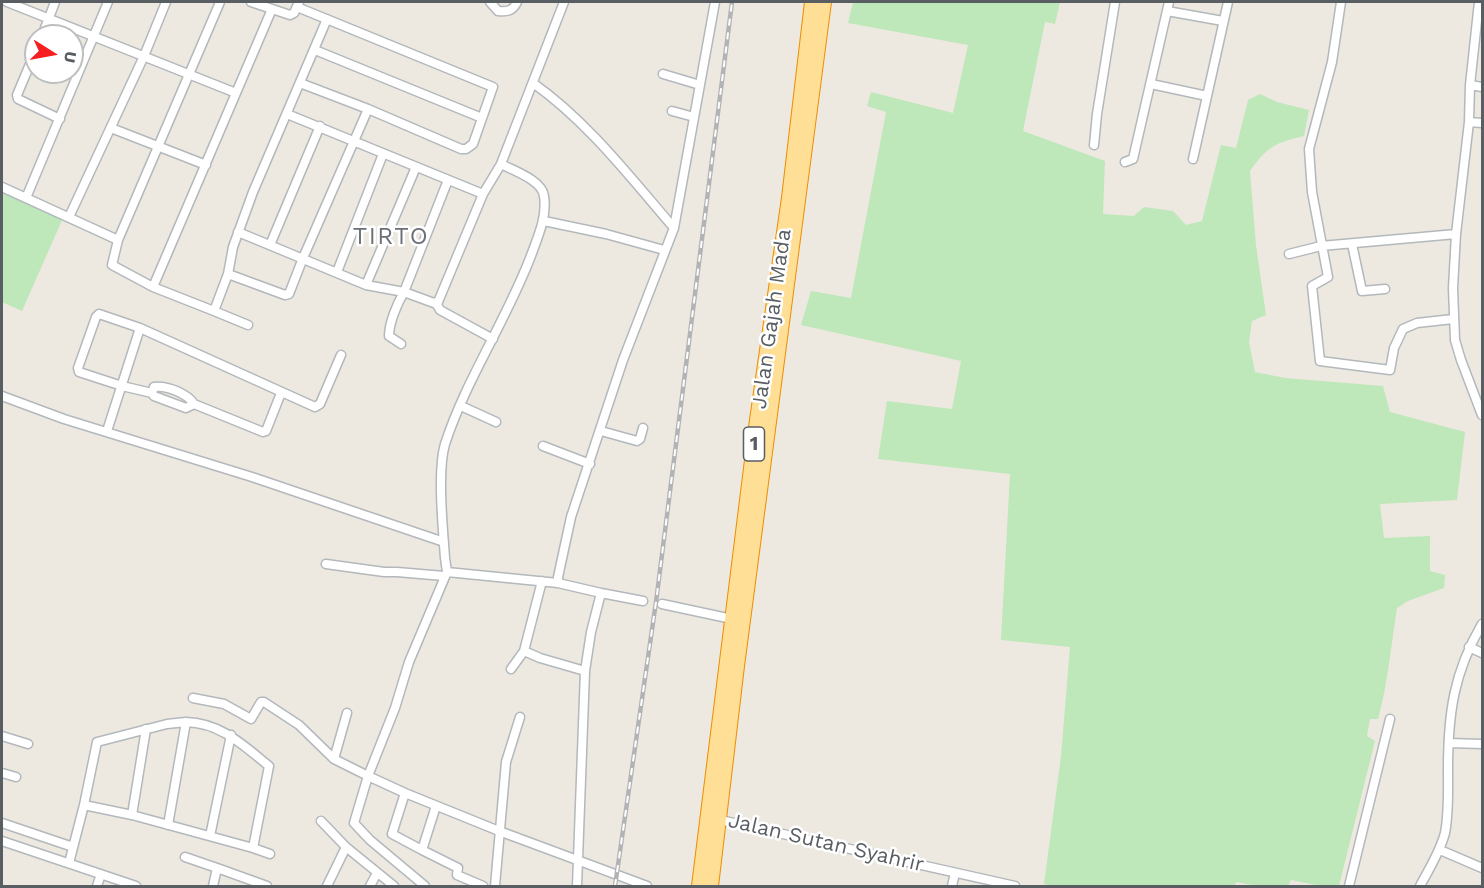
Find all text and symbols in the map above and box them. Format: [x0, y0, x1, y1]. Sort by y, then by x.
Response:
north arrow [24, 24, 84, 84]
text: U [60, 50, 81, 65]
district label: TIRTO [353, 223, 429, 251]
street label: Jalan Gajah Mada [747, 227, 797, 411]
road number: 1 [744, 427, 764, 461]
street label: Jalan Sutan Syahrir [726, 808, 926, 878]

